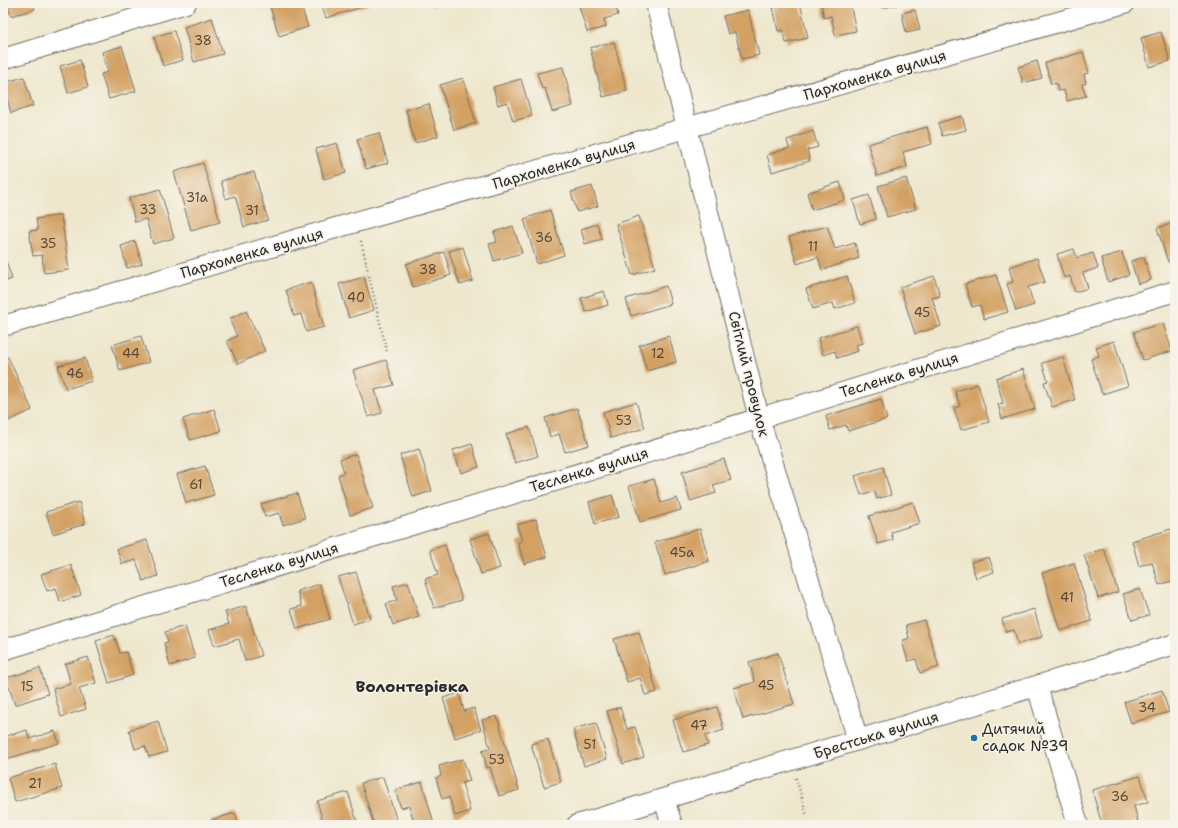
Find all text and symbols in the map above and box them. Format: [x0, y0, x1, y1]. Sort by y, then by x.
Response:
house number: 38 [194, 32, 212, 49]
street label: Пархоменка вулиця [801, 45, 949, 105]
street label: Пархоменка вулиця [490, 134, 638, 194]
house number: 31а [186, 189, 208, 206]
house number: 33 [139, 201, 157, 218]
house number: 31 [245, 202, 259, 219]
street label: Пархоменка вулиця [178, 223, 326, 283]
house number: 36 [535, 229, 553, 246]
house number: 35 [40, 235, 56, 252]
house number: 11 [808, 238, 818, 255]
house number: 38 [419, 261, 437, 278]
house number: 40 [347, 289, 365, 306]
house number: 45 [914, 304, 930, 321]
street label: Світлий провулок [724, 309, 774, 439]
house number: 44 [122, 345, 140, 362]
house number: 12 [651, 345, 665, 362]
street label: Тесленка вулиця [837, 347, 961, 403]
house number: 46 [66, 365, 84, 382]
house number: 53 [616, 412, 632, 429]
street label: Тесленка вулиця [527, 442, 651, 498]
house number: 61 [189, 476, 203, 493]
street label: Тесленка вулиця [217, 537, 341, 593]
house number: 45а [670, 544, 694, 561]
house number: 41 [1060, 589, 1074, 606]
district label: Волонтерівка [355, 676, 469, 697]
house number: 45 [758, 677, 774, 694]
house number: 15 [20, 678, 34, 695]
house number: 34 [1138, 699, 1156, 716]
street label: Брестська вулиця [811, 706, 941, 764]
house number: 47 [690, 717, 708, 734]
place label: Дитячий садок №39 [982, 719, 1069, 756]
marker: Дитячий садок №39 [969, 733, 979, 743]
house number: 51 [584, 736, 596, 753]
house number: 53 [489, 751, 505, 768]
house number: 21 [28, 775, 42, 792]
house number: 36 [1111, 788, 1129, 805]

